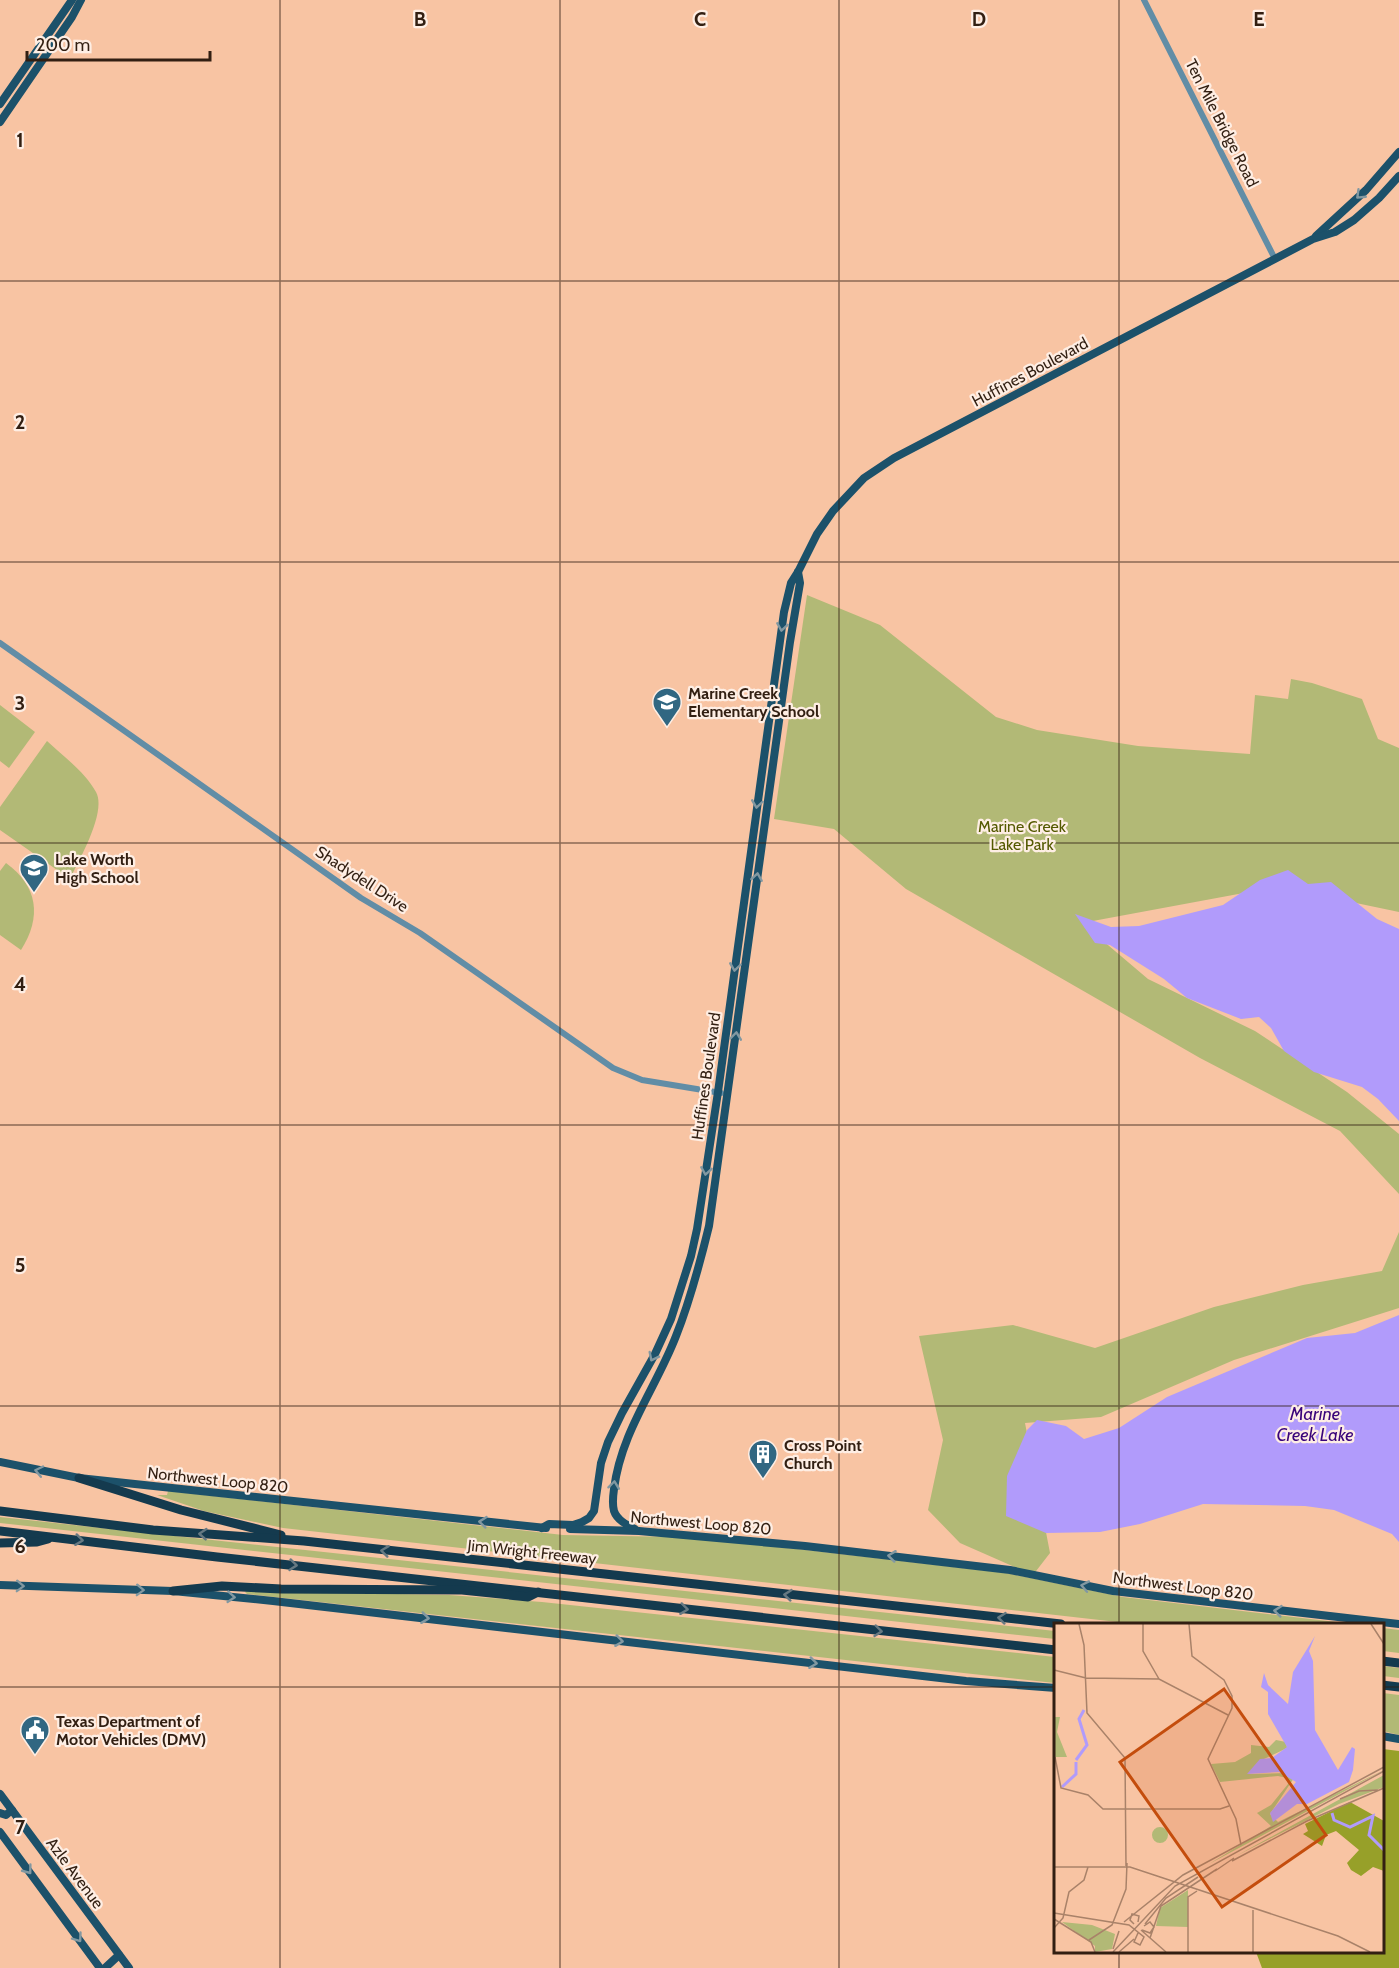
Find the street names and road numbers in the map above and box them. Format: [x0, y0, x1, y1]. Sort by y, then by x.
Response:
street label: Ten Mile Bridge Road [1182, 56, 1262, 190]
street label: Huffines Boulevard [969, 333, 1091, 411]
street label: Shadydell Drive [312, 842, 412, 916]
street label: Huffines Boulevard [688, 1011, 724, 1141]
street label: Northwest Loop 820 [147, 1463, 289, 1497]
street label: Northwest Loop 820 [630, 1507, 772, 1539]
street label: Jim Wright Freeway [466, 1536, 597, 1568]
street label: Northwest Loop 820 [1112, 1568, 1254, 1604]
street label: Azle Avenue [42, 1834, 108, 1912]

